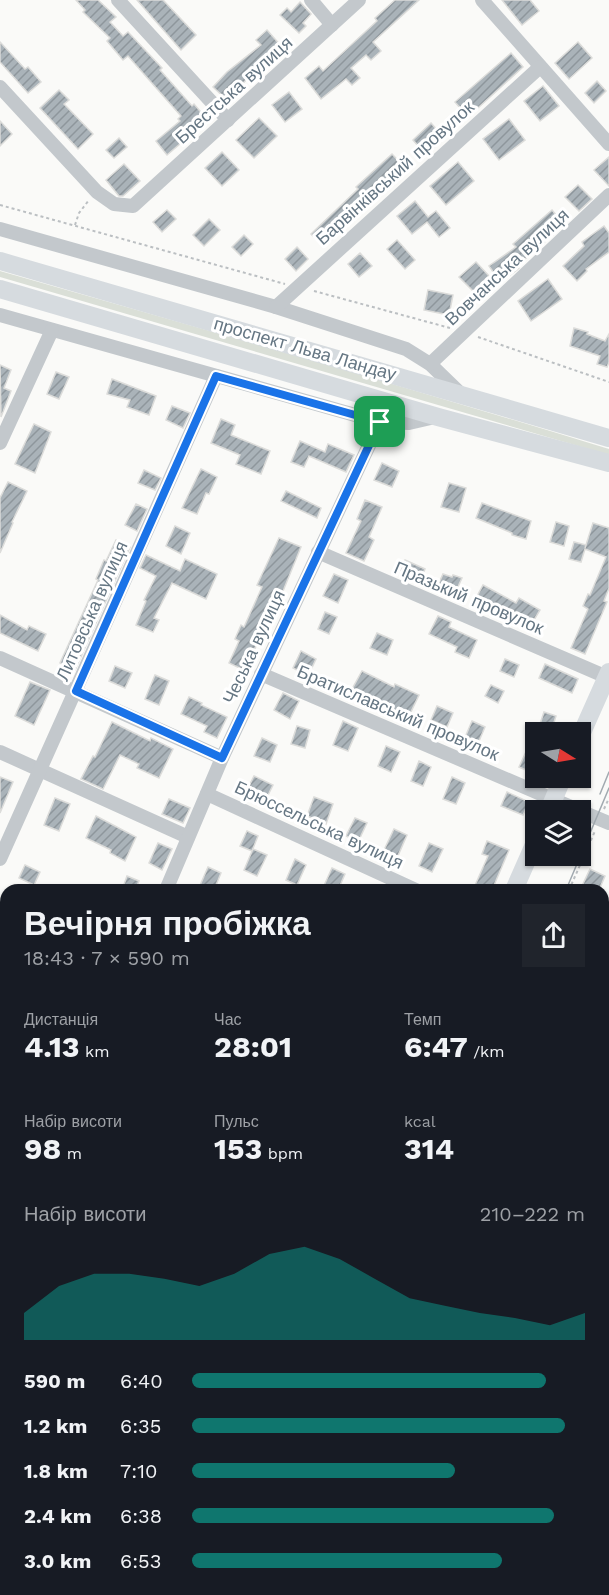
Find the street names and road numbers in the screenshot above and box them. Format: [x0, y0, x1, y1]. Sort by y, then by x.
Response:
street label: Брестська вулиця [171, 32, 296, 148]
street label: Барвінківський провулок [311, 96, 478, 249]
street label: Вовчанська вулиця [441, 204, 573, 329]
street label: проспект Льва Ландау [212, 312, 399, 385]
street label: Литовська вулиця [51, 538, 132, 684]
street label: Празький провулок [391, 556, 547, 639]
street label: Чеська вулиця [218, 587, 289, 707]
street label: Братиславський провулок [294, 660, 502, 765]
street label: Брюссельська вулиця [231, 776, 407, 873]

